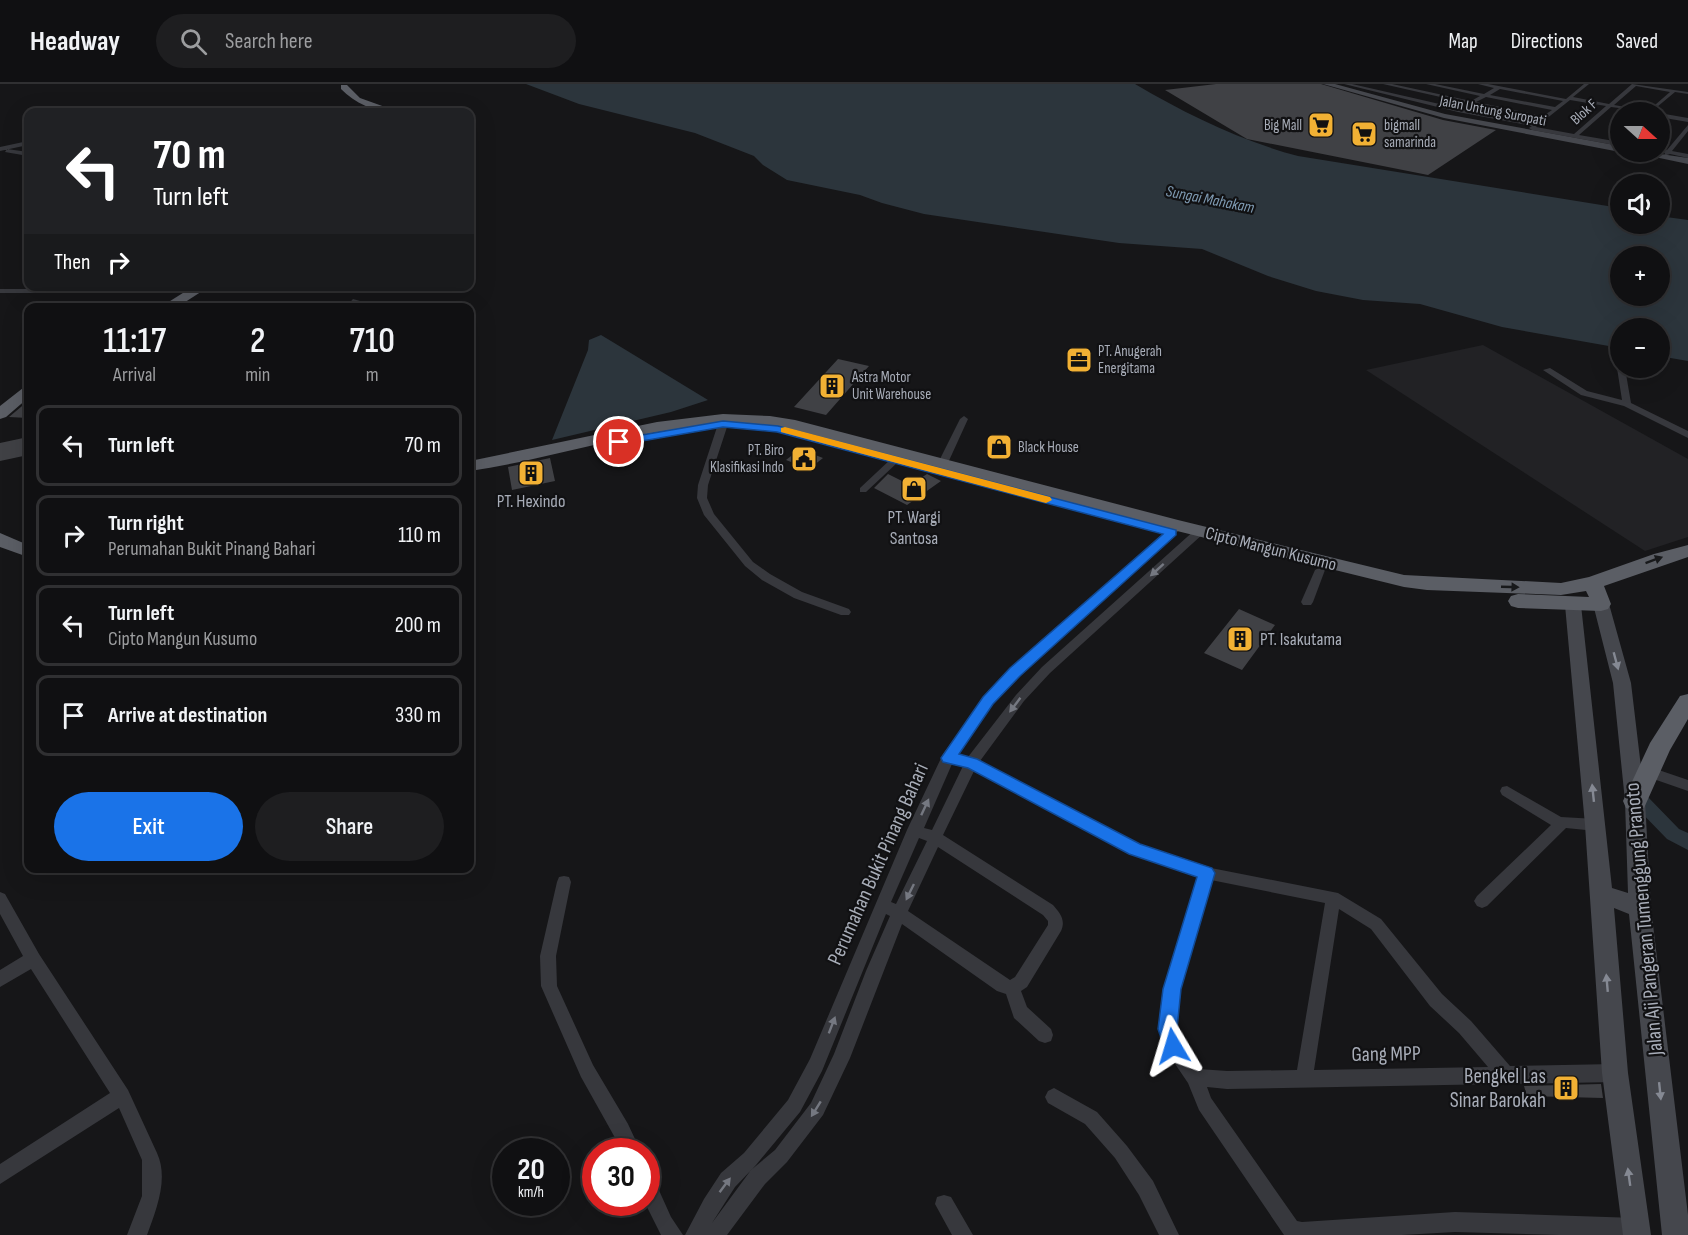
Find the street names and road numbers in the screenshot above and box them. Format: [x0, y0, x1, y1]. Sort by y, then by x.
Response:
street label: Jalan Untung Suropati [1437, 91, 1548, 131]
street label: Blok F [1567, 95, 1601, 129]
street label: Cipto Mangun Kusumo [1203, 523, 1339, 575]
street label: Perumahan Bukit Pinang Bahari [822, 759, 934, 969]
street label: Jalan Aji Pangeran Tumenggung Pranoto [1620, 781, 1668, 1058]
street label: Gang MPP [1351, 1041, 1421, 1067]

